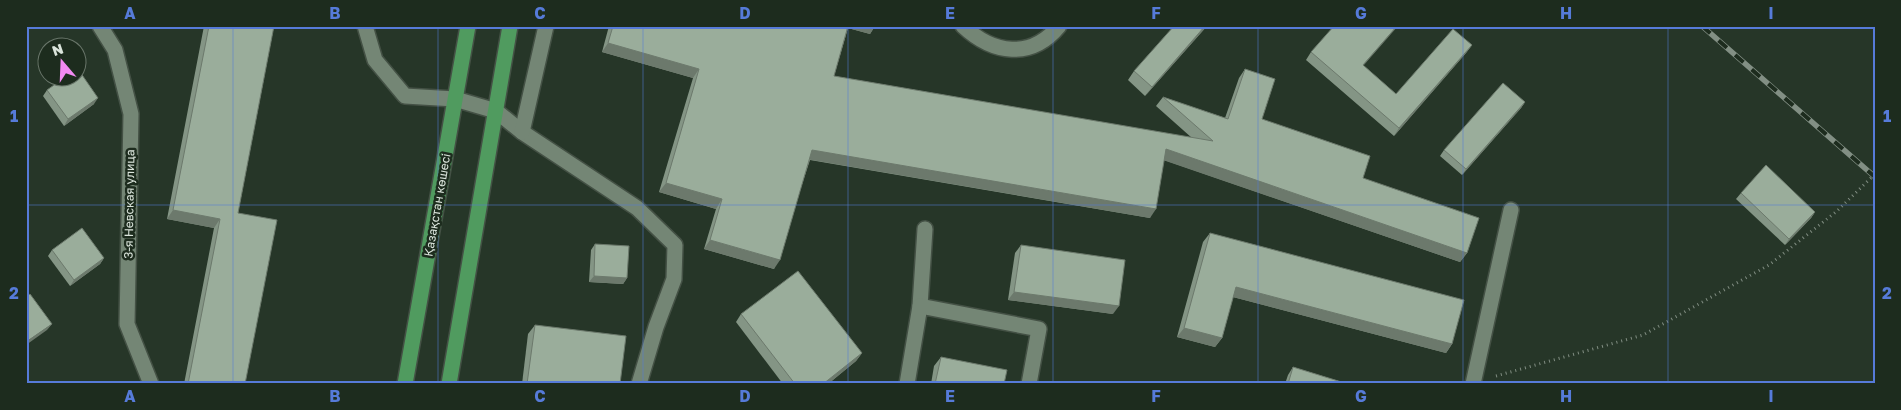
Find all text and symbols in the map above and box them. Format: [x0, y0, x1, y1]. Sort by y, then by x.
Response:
text: A [124, 3, 136, 23]
text: B [329, 3, 341, 23]
text: C [534, 3, 546, 23]
text: D [739, 3, 751, 23]
text: E [945, 3, 955, 23]
text: F [1151, 3, 1161, 23]
text: G [1355, 3, 1367, 23]
text: H [1560, 3, 1572, 23]
text: I [1768, 3, 1774, 23]
north arrow [38, 38, 88, 88]
text: N [50, 39, 65, 59]
text: 1 [10, 106, 18, 126]
text: 1 [1883, 106, 1891, 126]
street label: 3-я Невская улица [121, 149, 137, 259]
street label: Қазақстан көшесі [421, 152, 453, 258]
text: 2 [9, 283, 19, 303]
text: 2 [1882, 283, 1892, 303]
text: A [124, 386, 136, 406]
text: B [329, 386, 341, 406]
text: C [534, 386, 546, 406]
text: D [739, 386, 751, 406]
text: E [945, 386, 955, 406]
text: F [1151, 386, 1161, 406]
text: G [1355, 386, 1367, 406]
text: H [1560, 386, 1572, 406]
text: I [1768, 386, 1774, 406]

